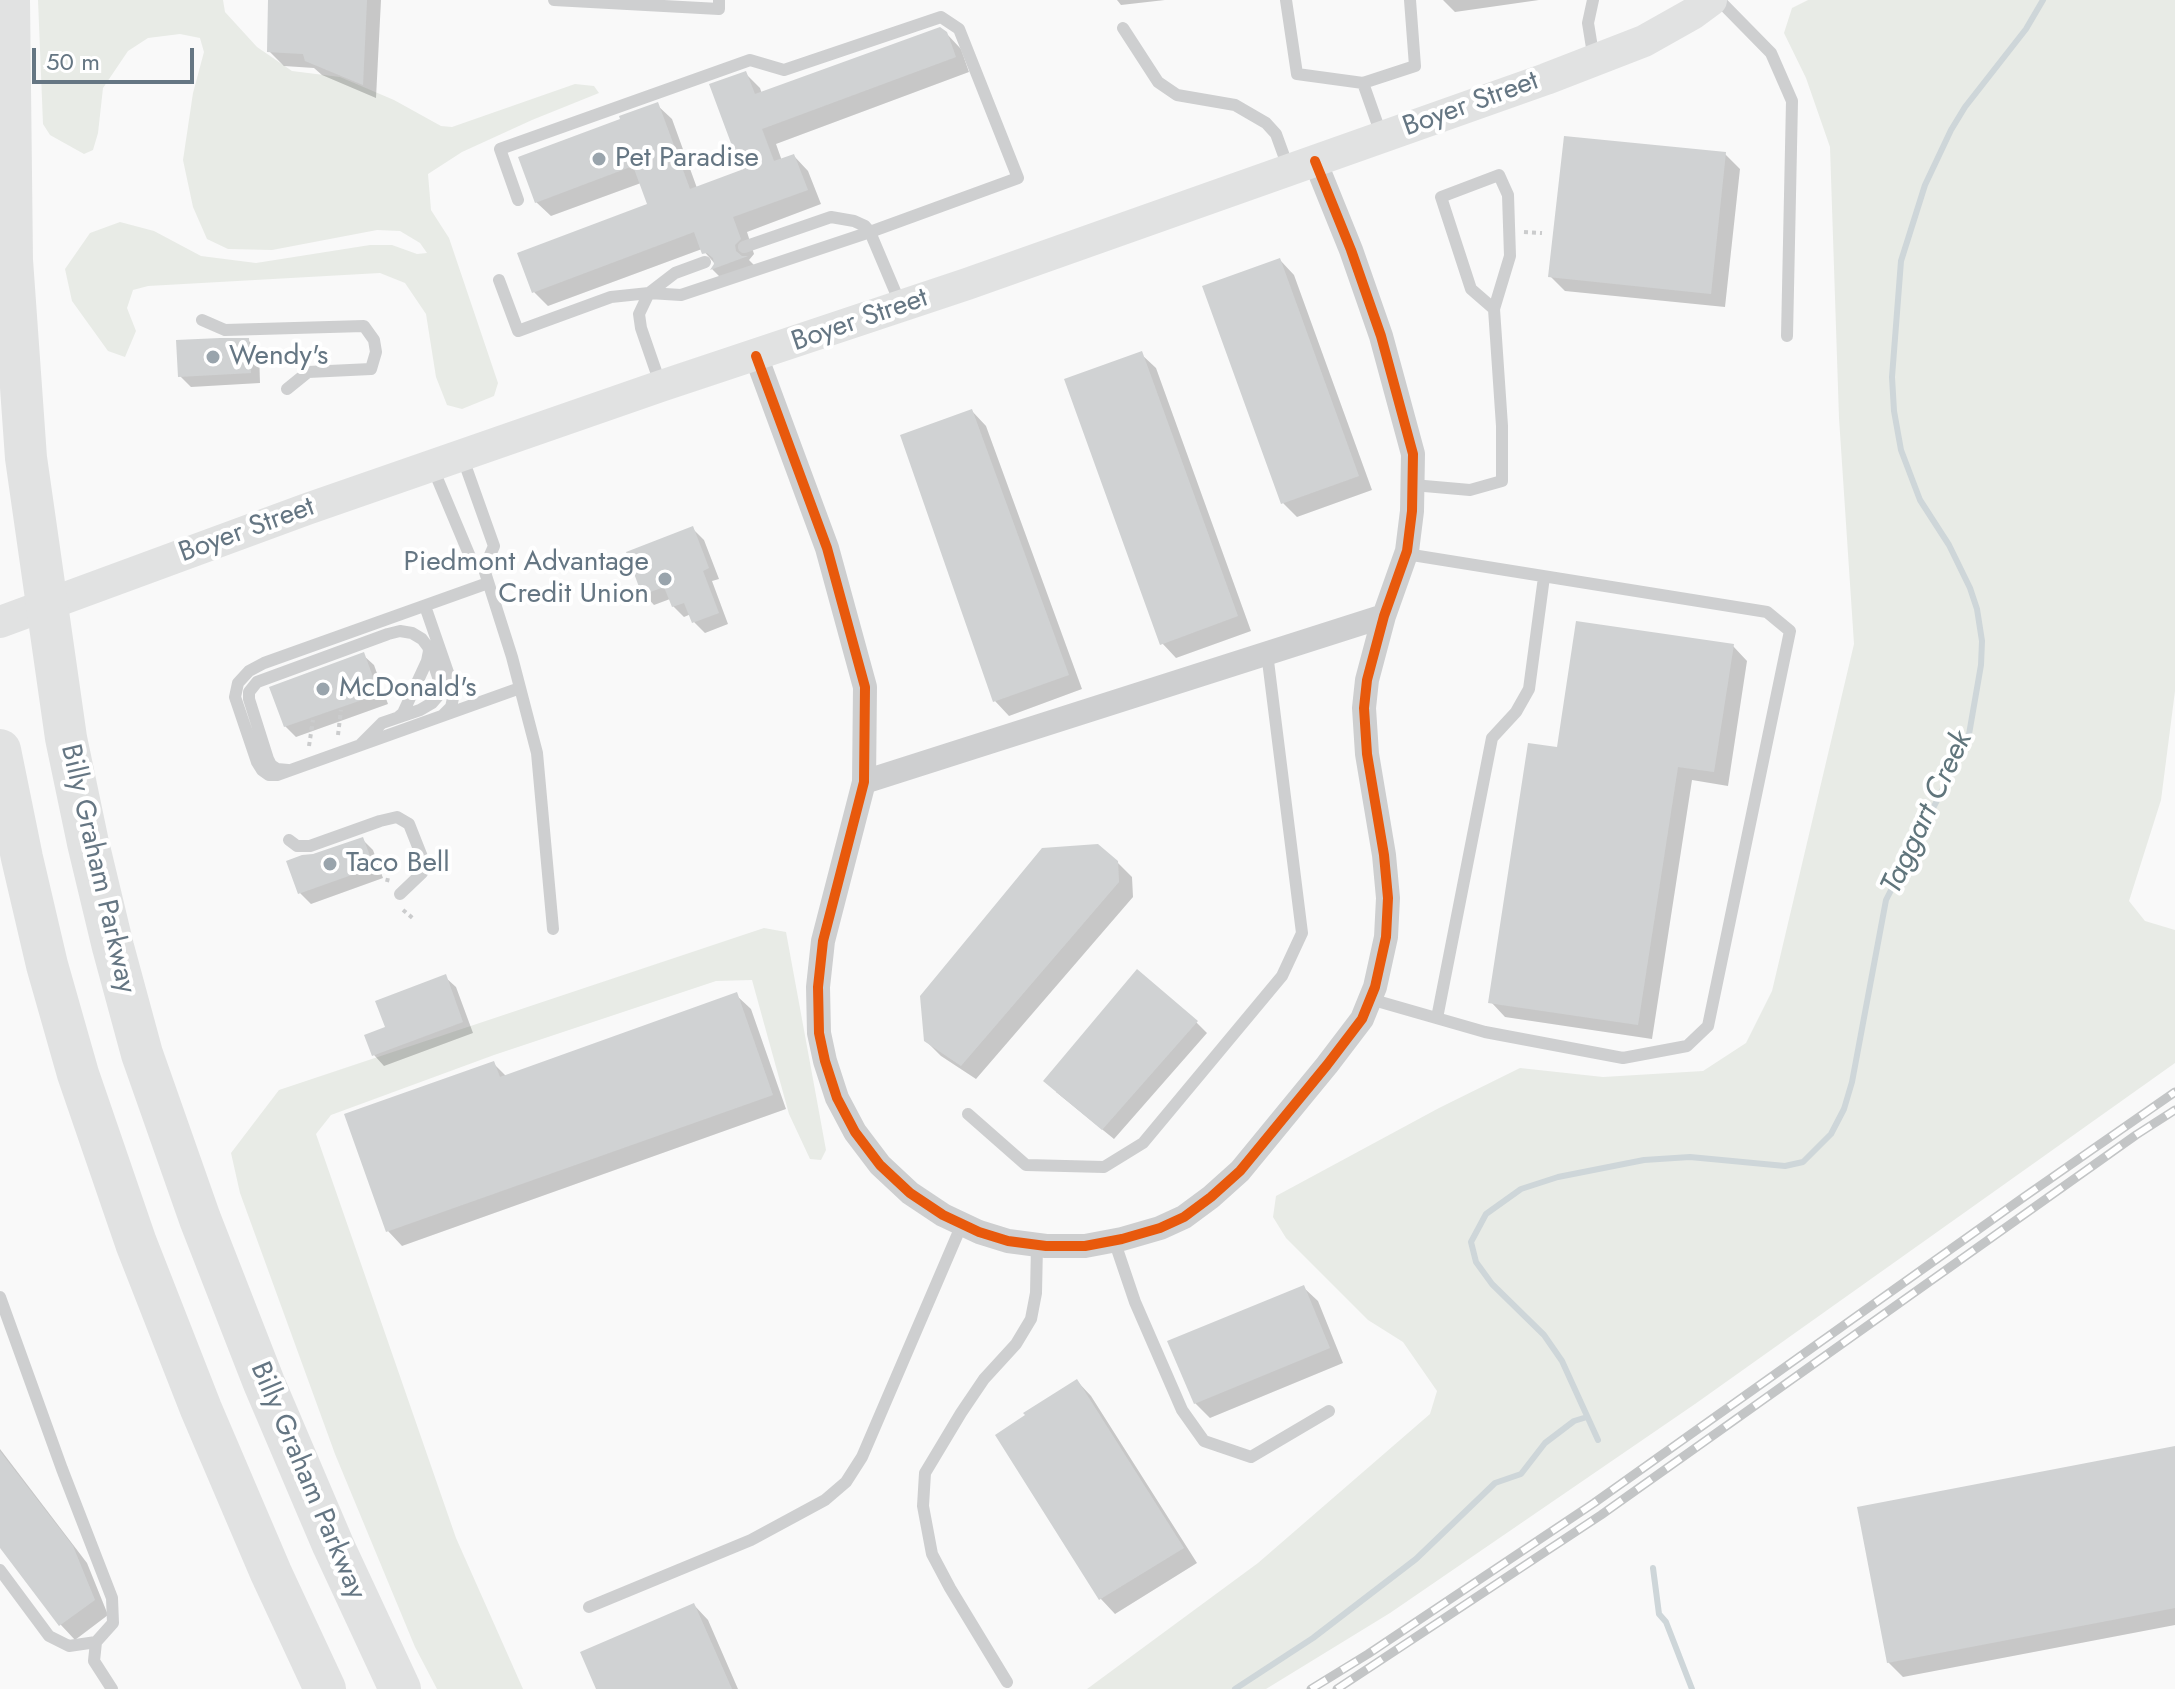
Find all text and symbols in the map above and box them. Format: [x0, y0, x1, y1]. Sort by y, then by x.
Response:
scale bar [36, 32, 198, 82]
text: 50 m [46, 44, 100, 79]
street label: Boyer Street [1399, 65, 1543, 145]
place label: Pet Paradise [615, 142, 759, 176]
marker: Pet Paradise [590, 150, 608, 168]
street label: Boyer Street [788, 282, 932, 360]
place label: Wendy's [229, 340, 328, 374]
marker: Wendy's [204, 348, 222, 366]
street label: Boyer Street [175, 491, 319, 571]
place label: Piedmont Advantage Credit Union [404, 546, 649, 612]
marker: Piedmont Advantage Credit Union [656, 570, 674, 588]
place label: McDonald's [339, 672, 476, 706]
marker: McDonald's [314, 680, 332, 698]
water label: Taggart Creek [1875, 726, 1981, 900]
street label: Billy Graham Parkway [52, 741, 142, 997]
place label: Taco Bell [346, 847, 450, 881]
marker: Taco Bell [321, 855, 339, 873]
street label: Billy Graham Parkway [242, 1357, 372, 1605]

